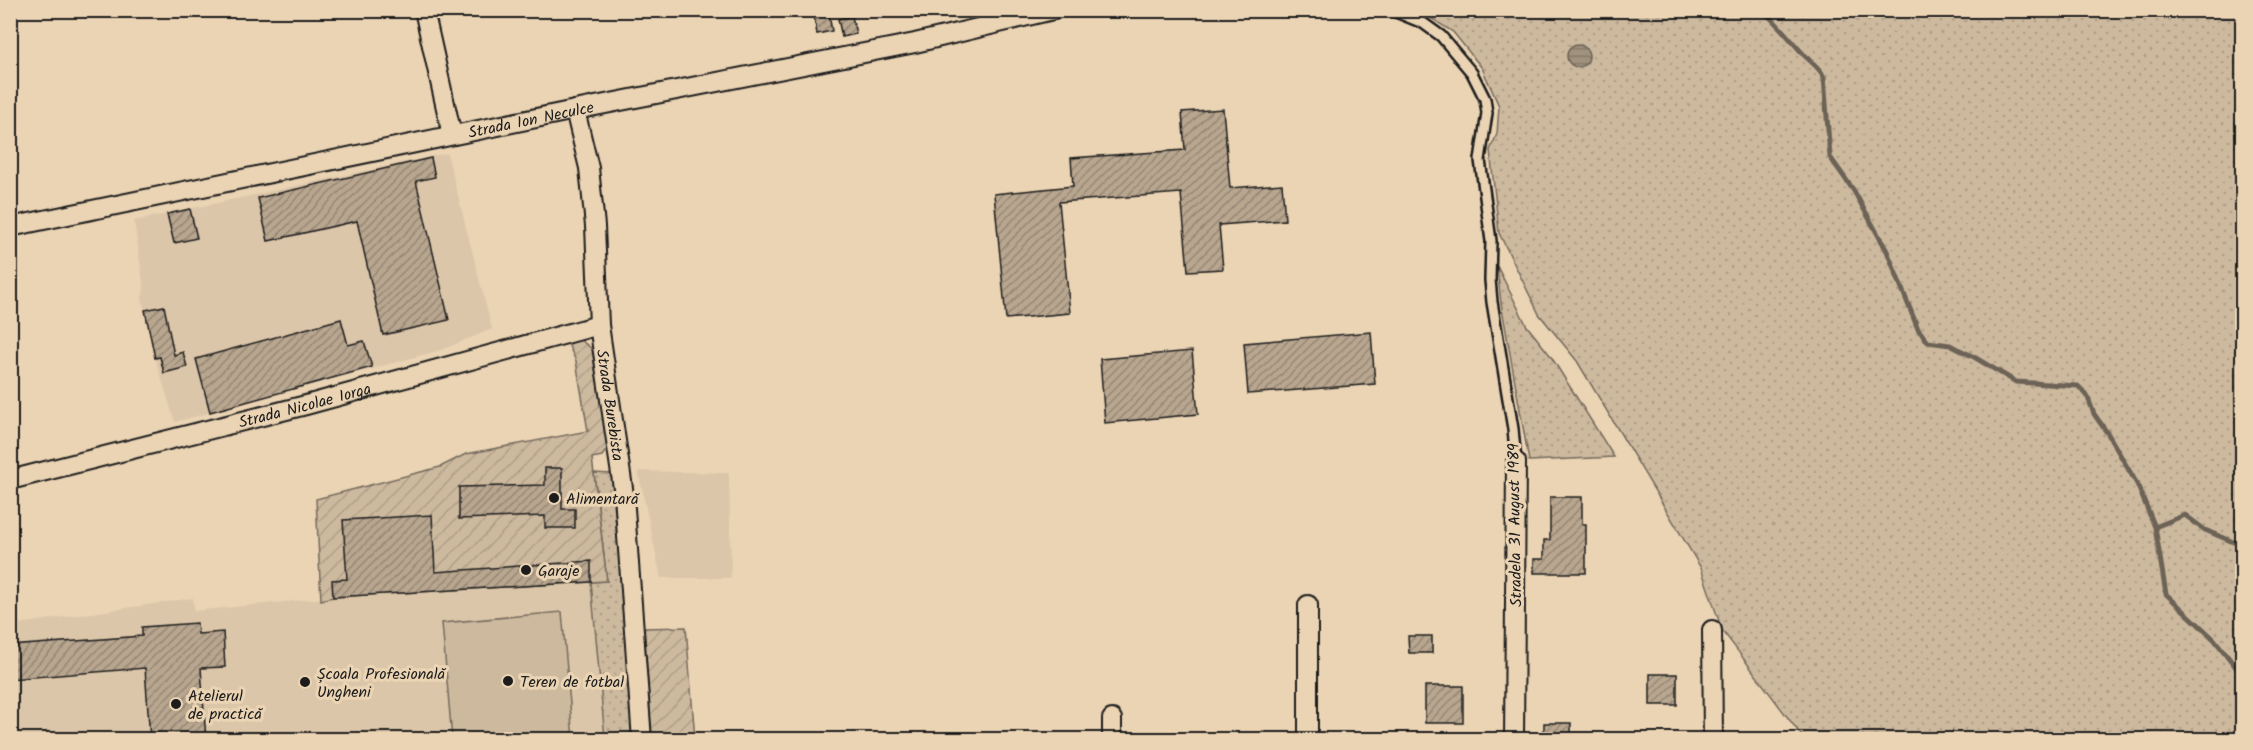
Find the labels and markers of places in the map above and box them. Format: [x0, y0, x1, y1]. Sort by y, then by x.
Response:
place label: Alimentară [566, 487, 640, 512]
marker: Alimentară [547, 491, 561, 505]
place label: Garaje [538, 559, 579, 584]
marker: Garaje [519, 563, 533, 577]
place label: Școala Profesională Ungheni [317, 662, 447, 705]
place label: Teren de fotbal [520, 670, 624, 695]
marker: Teren de fotbal [501, 674, 515, 688]
marker: Școala Profesională Ungheni [298, 675, 312, 689]
place label: Atelierul de practică [188, 684, 263, 727]
marker: Atelierul de practică [169, 697, 183, 711]

